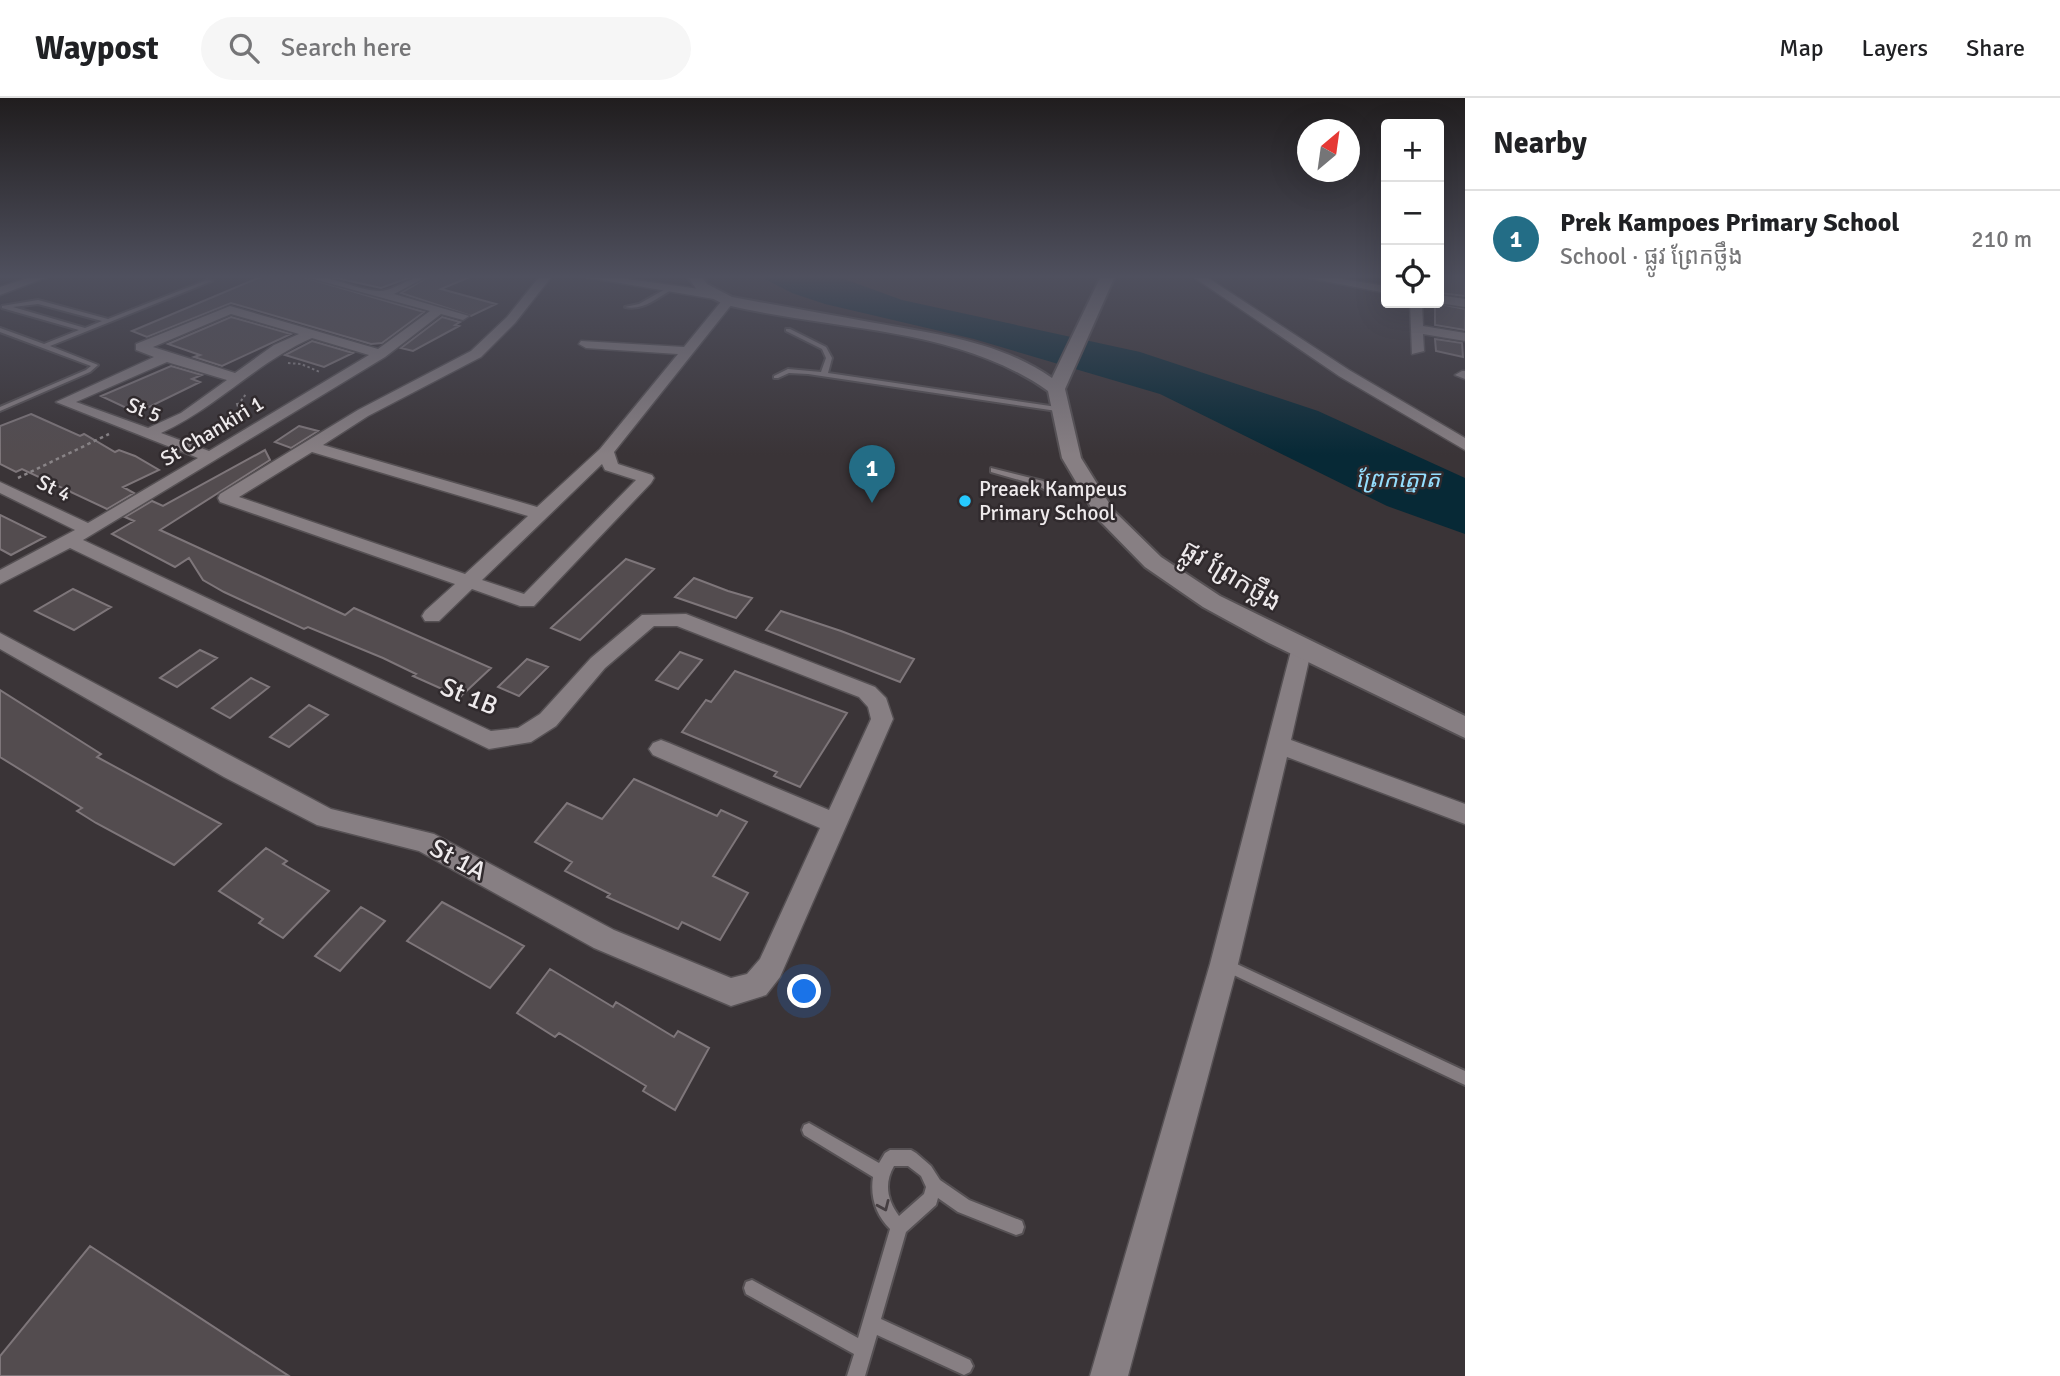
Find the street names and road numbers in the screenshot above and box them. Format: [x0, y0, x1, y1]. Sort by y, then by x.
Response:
street label: St Chankiri 1 [156, 390, 268, 472]
street label: St 5 [123, 392, 165, 428]
street label: St 4 [33, 469, 75, 507]
street label: ផ្លូវ ព្រែកថ្លឹង [1171, 532, 1288, 624]
street label: St 1B [436, 671, 502, 723]
street label: St 1A [424, 832, 492, 888]

